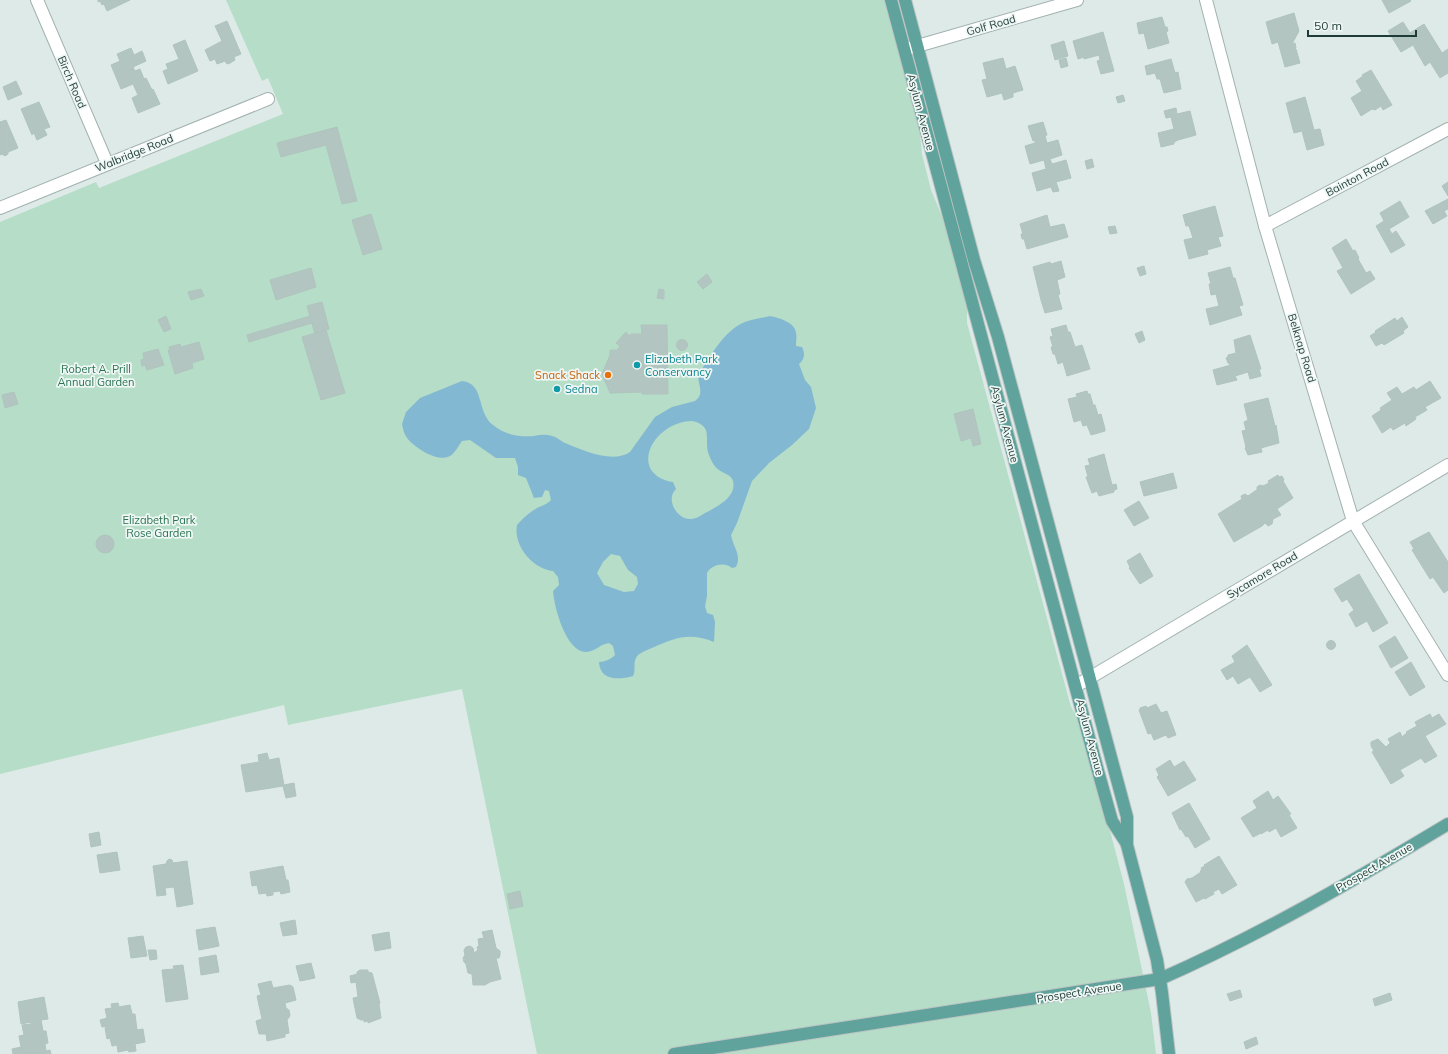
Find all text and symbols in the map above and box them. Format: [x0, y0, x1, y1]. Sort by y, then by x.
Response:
street label: Golf Road [965, 11, 1017, 39]
scale bar [1308, 12, 1416, 38]
text: 50 m [1314, 18, 1342, 33]
street label: Birch Road [55, 54, 89, 110]
street label: Asylum Avenue [904, 72, 938, 152]
street label: Walbridge Road [93, 131, 175, 175]
street label: Bainton Road [1323, 155, 1391, 199]
street label: Belknap Road [1285, 312, 1319, 384]
place label: Elizabeth Park Conservancy [645, 352, 718, 379]
marker: Elizabeth Park Conservancy [632, 360, 642, 370]
park label: Robert A. Prill Annual Garden [57, 362, 135, 389]
place label: Snack Shack [535, 368, 600, 382]
marker: Snack Shack [603, 370, 613, 380]
place label: Sedna [565, 382, 597, 396]
marker: Sedna [552, 384, 562, 394]
street label: Asylum Avenue [988, 384, 1022, 464]
park label: Elizabeth Park Rose Garden [123, 513, 196, 540]
street label: Sycamore Road [1224, 548, 1300, 602]
street label: Asylum Avenue [1073, 697, 1107, 777]
street label: Prospect Avenue [1333, 839, 1415, 895]
street label: Prospect Avenue [1036, 978, 1122, 1006]

